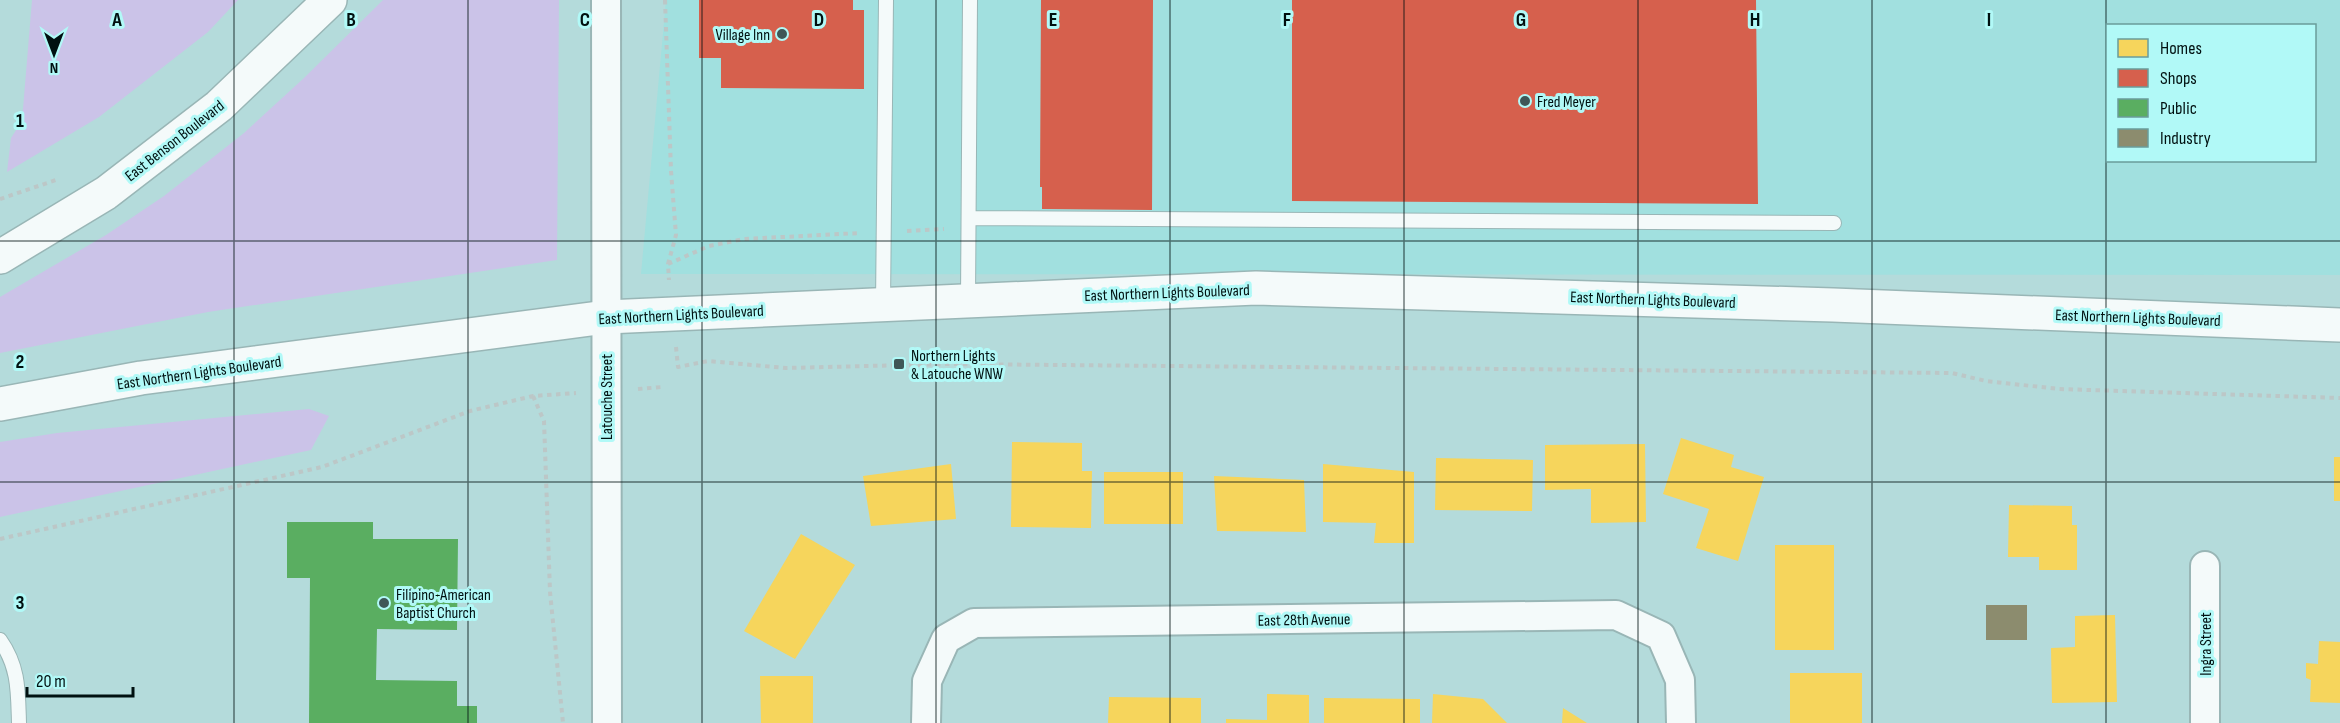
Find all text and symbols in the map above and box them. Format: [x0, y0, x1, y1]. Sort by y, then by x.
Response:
text: A [111, 8, 122, 32]
text: B [346, 8, 356, 32]
text: C [580, 8, 590, 32]
text: D [814, 8, 824, 32]
text: E [1049, 8, 1057, 32]
text: F [1283, 8, 1291, 32]
text: G [1516, 8, 1526, 32]
text: H [1750, 8, 1760, 32]
text: I [1987, 8, 1991, 32]
north arrow [24, 24, 84, 84]
legend [2106, 24, 2316, 162]
place label: Village Inn [715, 26, 770, 45]
marker: Village Inn [775, 27, 789, 41]
text: Homes [2160, 38, 2202, 59]
text: N [50, 58, 58, 77]
text: Shops [2160, 68, 2197, 89]
place label: Fred Meyer [1537, 93, 1596, 112]
marker: Fred Meyer [1518, 94, 1532, 108]
street label: East Benson Boulevard [122, 97, 228, 186]
text: Public [2160, 98, 2197, 119]
text: 1 [16, 109, 24, 133]
text: Industry [2160, 128, 2211, 149]
street label: East Northern Lights Boulevard [1084, 281, 1250, 306]
street label: East Northern Lights Boulevard [1570, 288, 1736, 313]
street label: East Northern Lights Boulevard [598, 302, 764, 329]
street label: East Northern Lights Boulevard [2055, 306, 2221, 331]
place label: Northern Lights & Latouche WNW [911, 347, 1004, 384]
text: 2 [16, 350, 24, 374]
street label: East Northern Lights Boulevard [116, 353, 283, 394]
street label: Latouche Street [598, 354, 617, 440]
marker: Northern Lights & Latouche WNW [892, 357, 906, 371]
place label: Filipino-American Baptist Church [396, 586, 491, 623]
text: 3 [16, 591, 25, 615]
marker: Filipino-American Baptist Church [377, 596, 391, 610]
street label: East 28th Avenue [1258, 610, 1351, 631]
street label: Ingra Street [2197, 612, 2216, 676]
scale bar [27, 660, 134, 698]
text: 20 m [36, 671, 66, 692]

